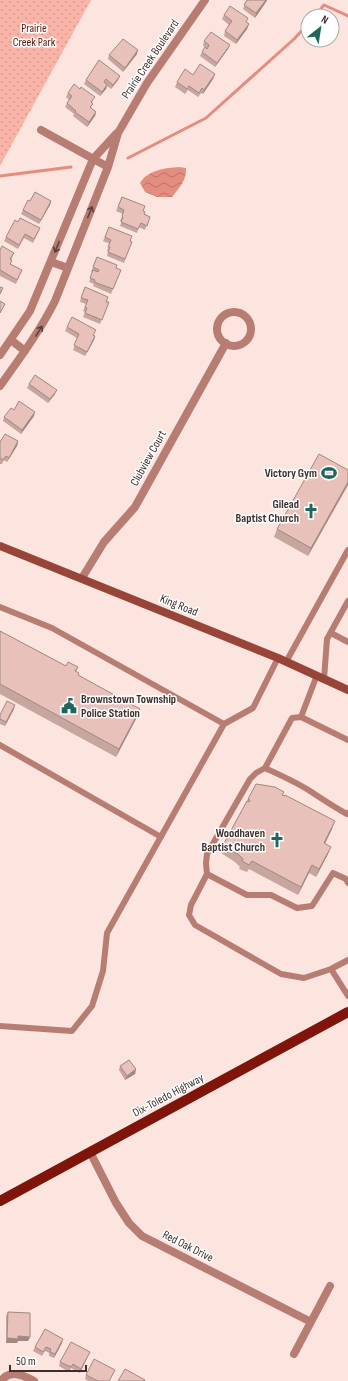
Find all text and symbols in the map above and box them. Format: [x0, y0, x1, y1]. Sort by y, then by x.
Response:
north arrow [300, 8, 340, 48]
text: N [319, 13, 331, 27]
street label: Prairie Creek Boulevard [118, 17, 182, 102]
park label: Prairie Creek Park [13, 21, 56, 50]
one-way arrow [87, 207, 95, 219]
one-way arrow [53, 240, 61, 252]
one-way arrow [35, 326, 43, 337]
street label: Clubview Court [127, 428, 170, 489]
sports icon: Victory Gym [320, 464, 338, 482]
place label: Victory Gym [265, 466, 317, 481]
place label: Gilead Baptist Church [236, 497, 299, 526]
church icon: Gilead Baptist Church [302, 502, 320, 520]
street label: King Road [158, 591, 200, 620]
place label: Brownstown Township Police Station [81, 692, 176, 721]
public building icon: Brownstown Township Police Station [60, 697, 78, 715]
place label: Woodhaven Baptist Church [202, 826, 265, 855]
church icon: Woodhaven Baptist Church [268, 831, 286, 849]
street label: Dix-Toledo Highway [130, 1070, 207, 1120]
street label: Red Oak Drive [160, 1227, 216, 1266]
scale bar [10, 1347, 86, 1373]
text: 50 m [16, 1354, 36, 1369]

